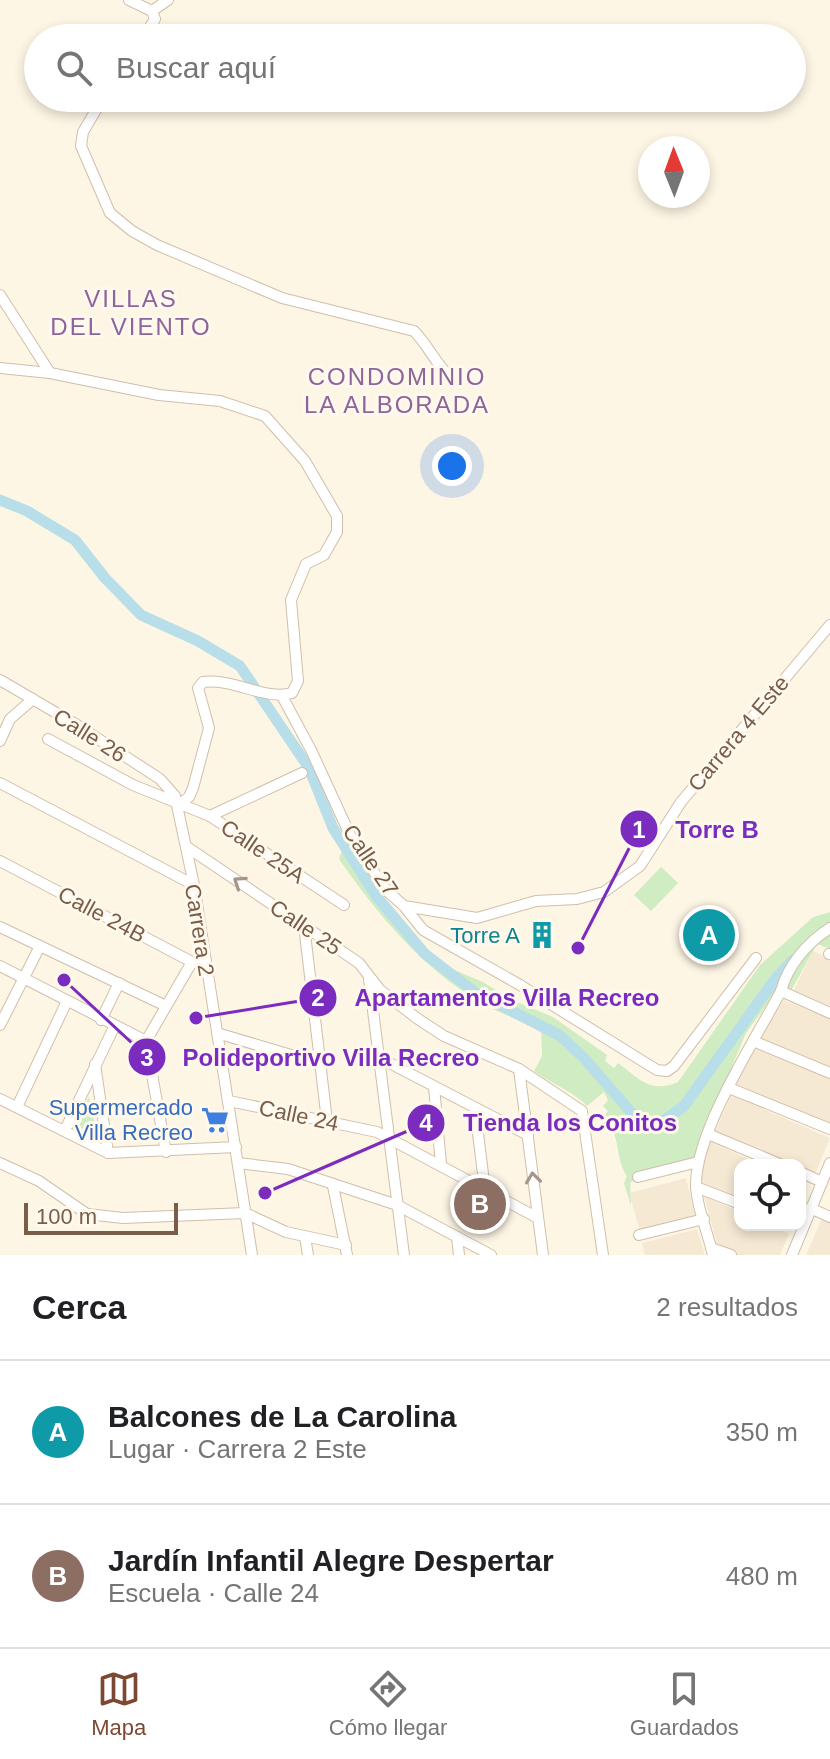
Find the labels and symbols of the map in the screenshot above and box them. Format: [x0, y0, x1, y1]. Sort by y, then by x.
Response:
north arrow [638, 136, 710, 208]
district label: VILLAS DEL VIENTO [50, 285, 212, 340]
district label: CONDOMINIO LA ALBORADA [304, 363, 490, 418]
your location [432, 446, 472, 486]
street label: Carrera 4 Este [683, 670, 794, 796]
street label: Calle 26 [49, 703, 131, 767]
callout: Torre B [619, 805, 775, 853]
street label: Calle 25A [216, 814, 310, 889]
text: 1 [632, 816, 646, 843]
text: Torre B [675, 816, 759, 843]
street label: Calle 27 [338, 820, 404, 901]
one-way arrow [233, 877, 247, 892]
street label: Calle 24B [54, 881, 150, 948]
street label: Carrera 2 [180, 882, 219, 978]
street label: Calle 25 [265, 894, 346, 960]
pin: A [683, 905, 735, 965]
building icon: Torre A [527, 920, 557, 950]
place label: Torre A [450, 923, 520, 948]
callout: Apartamentos Villa Recreo [298, 974, 675, 1022]
text: 2 [311, 984, 325, 1011]
text: Apartamentos Villa Recreo [354, 984, 660, 1011]
callout: Polideportivo Villa Recreo [127, 1033, 496, 1081]
text: 3 [140, 1044, 154, 1071]
text: Polideportivo Villa Recreo [183, 1044, 479, 1071]
place label: Supermercado Villa Recreo [49, 1095, 193, 1145]
street label: Calle 24 [257, 1095, 341, 1136]
callout: Tienda los Conitos [406, 1099, 693, 1147]
supermarket icon: Supermercado Villa Recreo [200, 1105, 230, 1135]
text: 4 [419, 1109, 433, 1136]
text: Tienda los Conitos [463, 1109, 677, 1136]
one-way arrow [525, 1171, 542, 1184]
pin: B [454, 1174, 506, 1234]
scale bar [24, 1199, 178, 1235]

